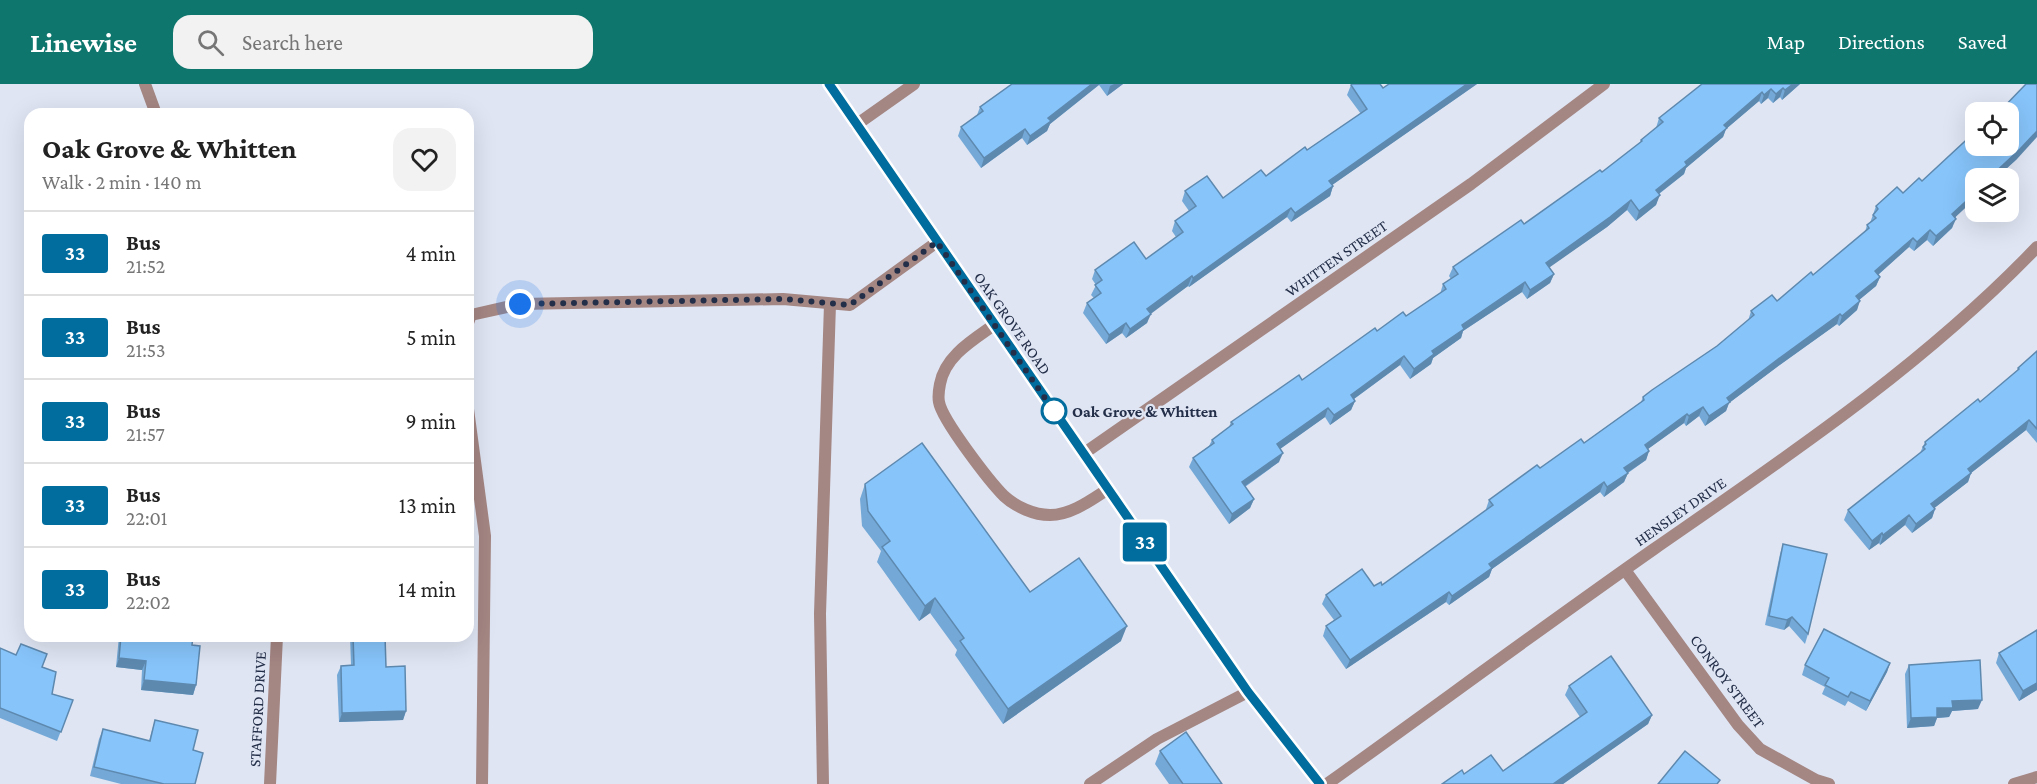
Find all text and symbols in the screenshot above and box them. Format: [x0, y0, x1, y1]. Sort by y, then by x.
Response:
search box [173, 15, 593, 69]
icon: search [194, 26, 227, 59]
text: Linewise [30, 27, 137, 58]
text: Search here [242, 30, 343, 55]
text: Map [1767, 30, 1805, 54]
text: Directions [1838, 30, 1925, 54]
text: Saved [1958, 30, 2007, 54]
map controls [1965, 102, 2019, 222]
button: locate [1965, 102, 2019, 156]
button: heart [393, 128, 456, 191]
text: Oak Grove & Whitten [42, 133, 297, 164]
button: layers [1965, 168, 2019, 222]
text: Walk · 2 min · 140 m [42, 171, 201, 193]
street label: WHITTEN STREET [1282, 217, 1391, 300]
text: Bus [126, 230, 160, 255]
text: 33 [65, 241, 85, 265]
text: 4 min [405, 241, 456, 266]
text: 21:52 [126, 255, 165, 277]
street label: OAK GROVE ROAD [971, 269, 1054, 378]
your location [505, 289, 535, 319]
text: Bus [126, 314, 160, 339]
text: 33 [65, 325, 85, 349]
text: 5 min [406, 325, 456, 350]
text: 21:53 [126, 339, 165, 361]
text: Bus [126, 398, 160, 423]
marker: Oak Grove & Whitten [1041, 398, 1067, 424]
place label: Oak Grove & Whitten [1072, 403, 1217, 420]
text: 33 [65, 409, 85, 433]
text: 9 min [405, 409, 456, 434]
text: 21:57 [126, 423, 165, 445]
street label: HENSLEY DRIVE [1631, 474, 1729, 549]
text: Bus [126, 482, 160, 507]
text: 33 [65, 493, 85, 517]
text: 13 min [399, 493, 456, 518]
text: 22:01 [126, 507, 167, 529]
line badge: 33 [1118, 522, 1172, 562]
text: 33 [1135, 530, 1155, 554]
text: Bus [126, 566, 160, 591]
text: 33 [65, 577, 85, 601]
text: 14 min [398, 577, 456, 602]
text: 22:02 [126, 591, 170, 613]
street label: CONROY STREET [1687, 631, 1768, 731]
street label: STAFFORD DRIVE [246, 650, 269, 767]

